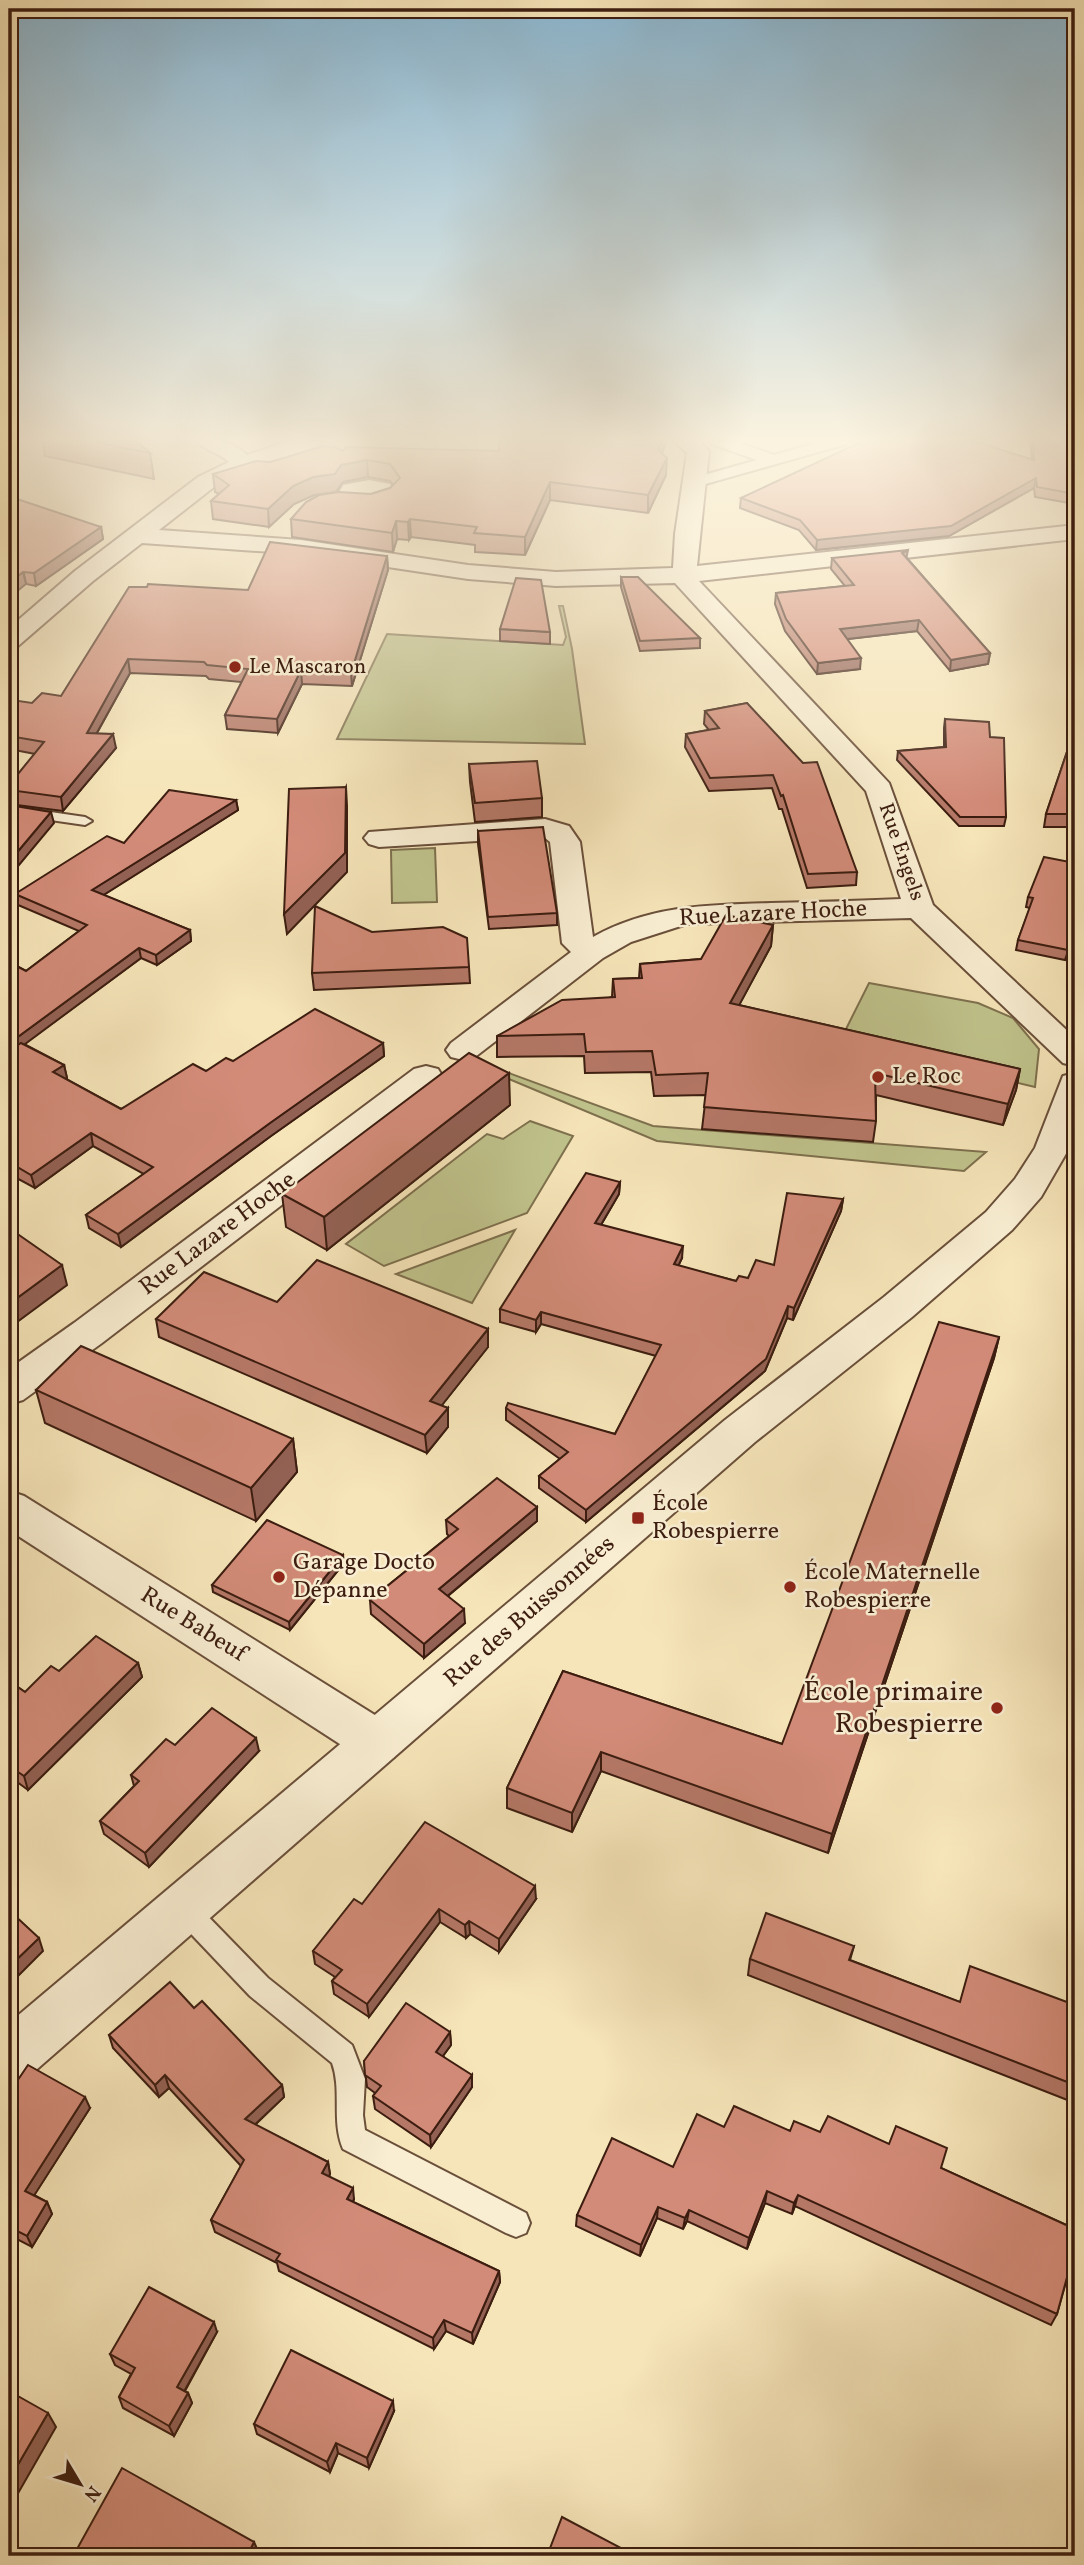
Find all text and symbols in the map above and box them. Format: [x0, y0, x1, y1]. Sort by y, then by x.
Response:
place label: Le Mascaron [249, 653, 366, 682]
marker: Le Mascaron [227, 659, 243, 675]
street label: Rue Engels [871, 799, 931, 905]
street label: Rue Lazare Hoche [678, 892, 868, 936]
place label: Le Roc [892, 1060, 961, 1094]
marker: Le Roc [870, 1069, 886, 1085]
street label: Rue Lazare Hoche [133, 1164, 303, 1304]
place label: École Robespierre [652, 1487, 779, 1549]
marker: École Robespierre [630, 1510, 646, 1526]
street label: Rue des Buissonnées [437, 1528, 623, 1696]
place label: Garage Docto Dépanne [293, 1546, 435, 1608]
place label: École Maternelle Robespierre [804, 1556, 980, 1618]
marker: Garage Docto Dépanne [271, 1569, 287, 1585]
street label: Rue Babeuf [133, 1579, 255, 1673]
marker: École Maternelle Robespierre [782, 1579, 798, 1595]
place label: École primaire Robespierre [803, 1673, 983, 1744]
marker: École primaire Robespierre [989, 1700, 1005, 1716]
north arrow [46, 2450, 116, 2520]
text: N [77, 2480, 106, 2507]

